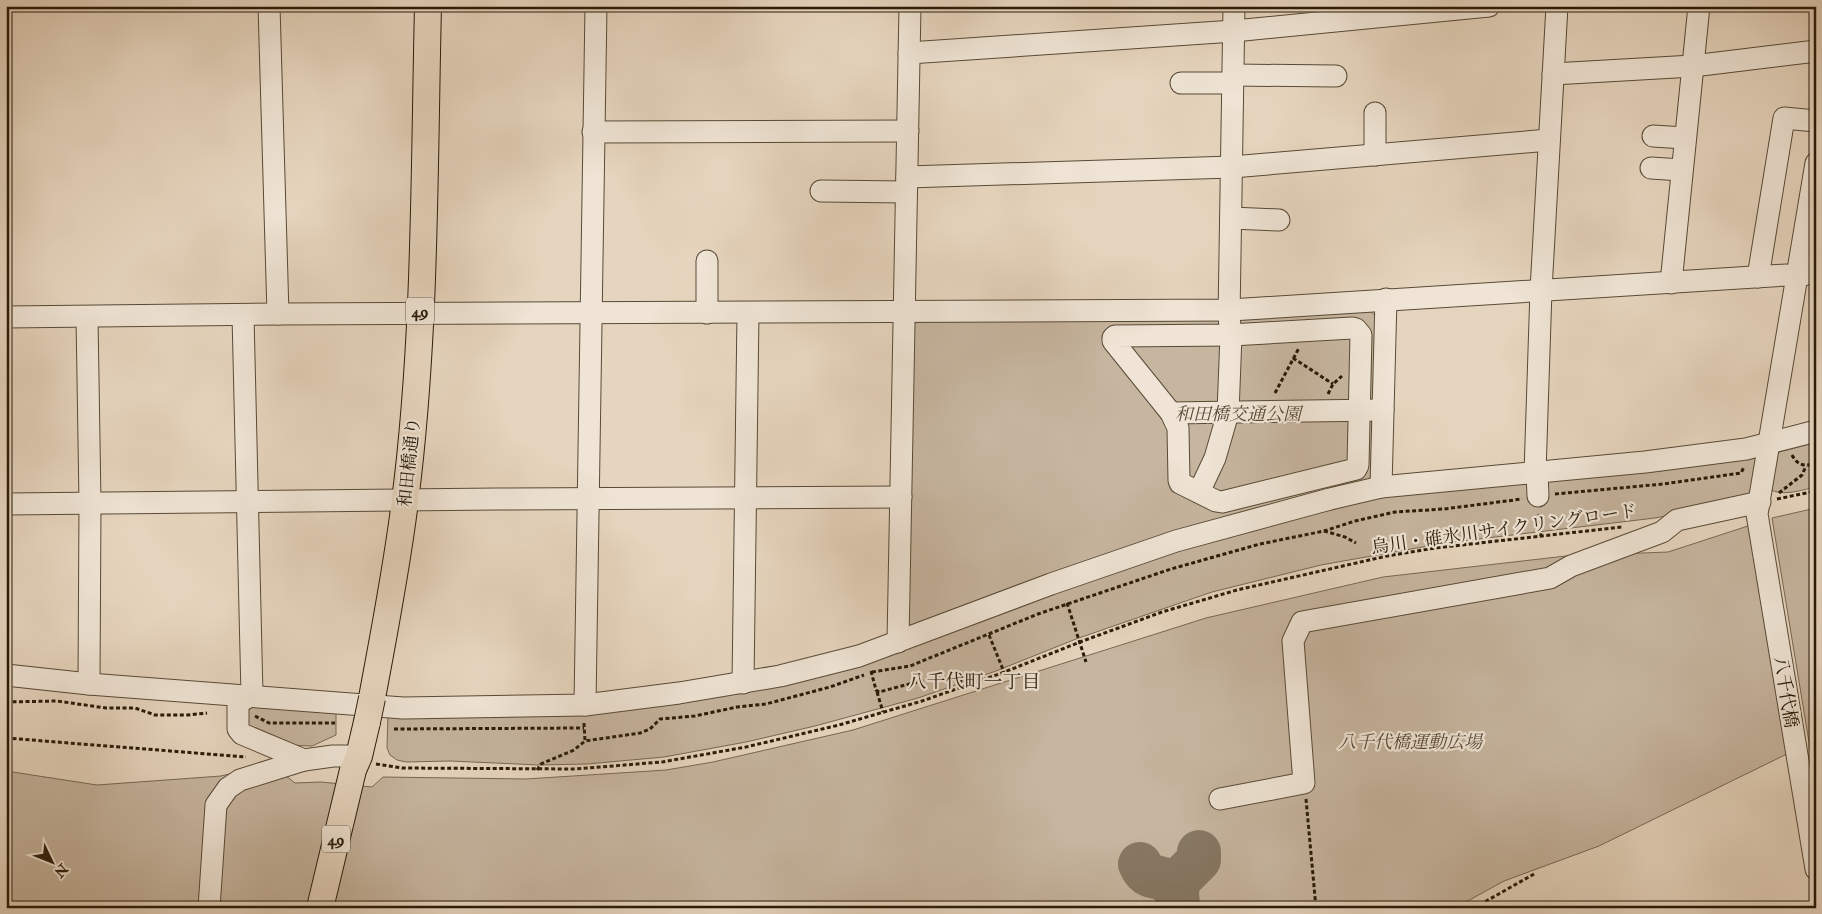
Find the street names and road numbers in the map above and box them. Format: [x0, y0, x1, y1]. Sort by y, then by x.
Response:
road number: 49 [406, 298, 434, 324]
street label: 和田橋通り [393, 416, 426, 508]
street label: 烏川・碓氷川サイクリングロード [1370, 499, 1638, 560]
street label: 八千代橋 [1769, 655, 1802, 729]
road number: 49 [322, 826, 350, 852]

